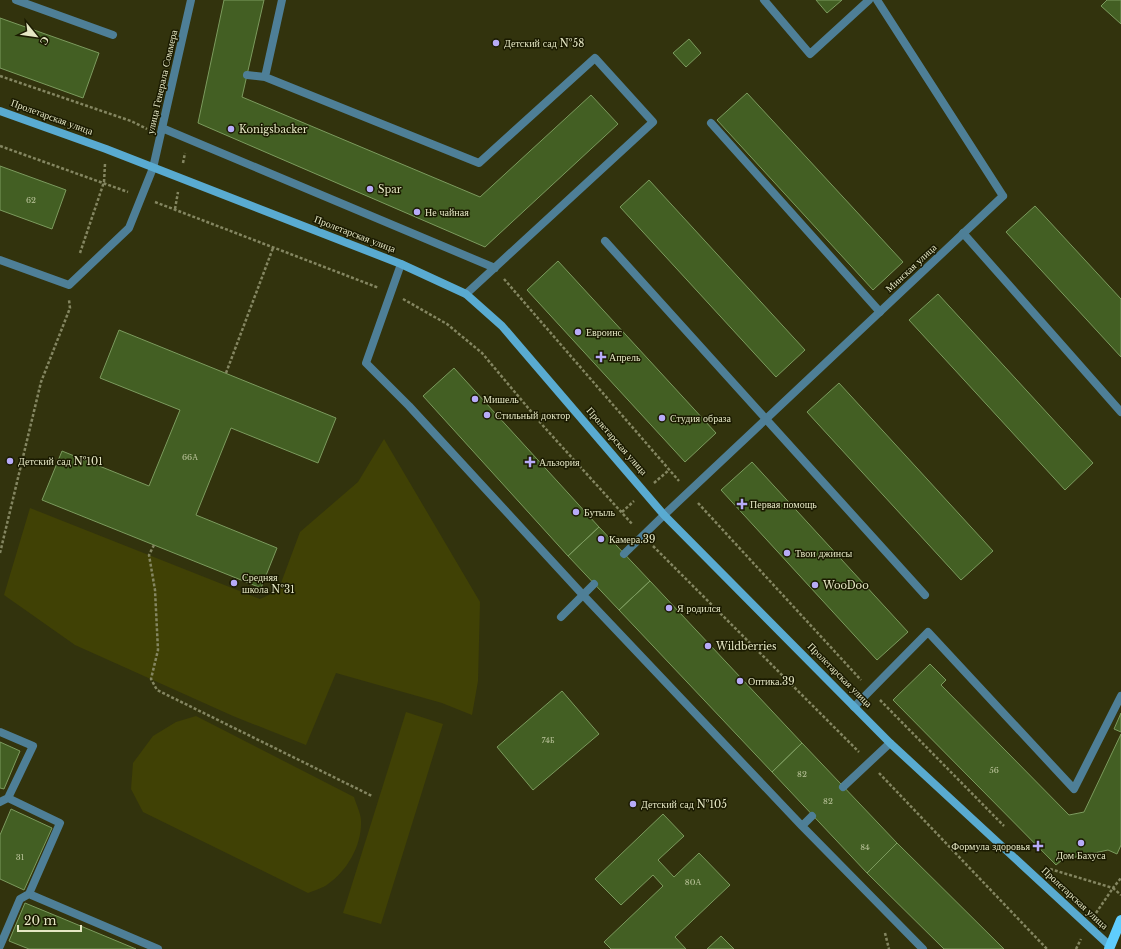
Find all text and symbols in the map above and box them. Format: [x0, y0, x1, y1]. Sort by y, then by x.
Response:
north arrow [16, 16, 56, 56]
street label: улица Генерала Соммера [144, 28, 180, 135]
text: С [37, 34, 53, 48]
place label: Детский сад №58 [504, 37, 584, 50]
marker: Детский сад №58 [491, 38, 501, 48]
street label: Пролетарская улица [9, 96, 95, 138]
place label: Konigsbacker [239, 123, 308, 136]
marker: Konigsbacker [226, 124, 236, 134]
place label: Spar [378, 183, 402, 196]
marker: Spar [365, 184, 375, 194]
house number: 62 [26, 195, 36, 205]
place label: Не чайная [425, 206, 469, 219]
marker: Не чайная [412, 207, 422, 217]
street label: Пролетарская улица [312, 212, 398, 256]
street label: Минская улица [883, 241, 940, 295]
place label: Евроинс [586, 326, 623, 339]
marker: Евроинс [573, 327, 583, 337]
place label: Апрель [609, 351, 641, 364]
marker: Апрель [596, 352, 606, 362]
place label: Мишель [483, 393, 519, 406]
marker: Мишель [470, 394, 480, 404]
street label: Пролетарская улица [584, 404, 651, 478]
place label: Стильный доктор [495, 409, 570, 422]
marker: Стильный доктор [482, 410, 492, 420]
place label: Студия образа [670, 412, 732, 425]
marker: Студия образа [657, 413, 667, 423]
house number: 66А [182, 452, 198, 462]
place label: Детский сад №101 [18, 455, 103, 468]
marker: Детский сад №101 [5, 456, 15, 466]
marker: Альзория [524, 456, 536, 468]
place label: Альзория [539, 456, 580, 469]
place label: Первая помощь [750, 498, 817, 511]
marker: Первая помощь [737, 499, 747, 509]
place label: Бутыль [584, 506, 616, 519]
marker: Бутыль [571, 507, 581, 517]
place label: Камера.39 [609, 533, 655, 546]
marker: Камера.39 [596, 534, 606, 544]
place label: Твои джинсы [795, 547, 853, 560]
marker: Твои джинсы [782, 548, 792, 558]
place label: Средняя школа №31 [242, 571, 295, 596]
marker: Средняя школа №31 [229, 578, 239, 588]
place label: WooDoo [822, 579, 869, 592]
marker: WooDoo [810, 580, 820, 590]
place label: Я родился [677, 602, 721, 615]
marker: Я родился [664, 603, 674, 613]
place label: Wildberries [715, 640, 777, 653]
street label: Пролетарская улица [805, 640, 875, 710]
marker: Wildberries [703, 641, 713, 651]
place label: Оптика.39 [748, 675, 795, 688]
marker: Оптика.39 [735, 676, 745, 686]
house number: 74Б [541, 735, 555, 745]
house number: 56 [989, 765, 999, 775]
house number: 82 [797, 769, 807, 779]
house number: 82 [823, 796, 833, 806]
place label: Детский сад №105 [641, 798, 727, 811]
marker: Детский сад №105 [628, 799, 638, 809]
marker: Дом Бахуса [1076, 838, 1086, 848]
place label: Формула здоровья [951, 840, 1030, 853]
marker: Формула здоровья [1033, 841, 1043, 851]
house number: 84 [860, 842, 870, 852]
place label: Дом Бахуса [1056, 849, 1106, 862]
house number: 31 [16, 852, 25, 862]
street label: Пролетарская улица [1039, 864, 1111, 933]
house number: 80А [685, 877, 701, 887]
scale bar [18, 907, 81, 933]
text: 20 m [24, 913, 56, 928]

